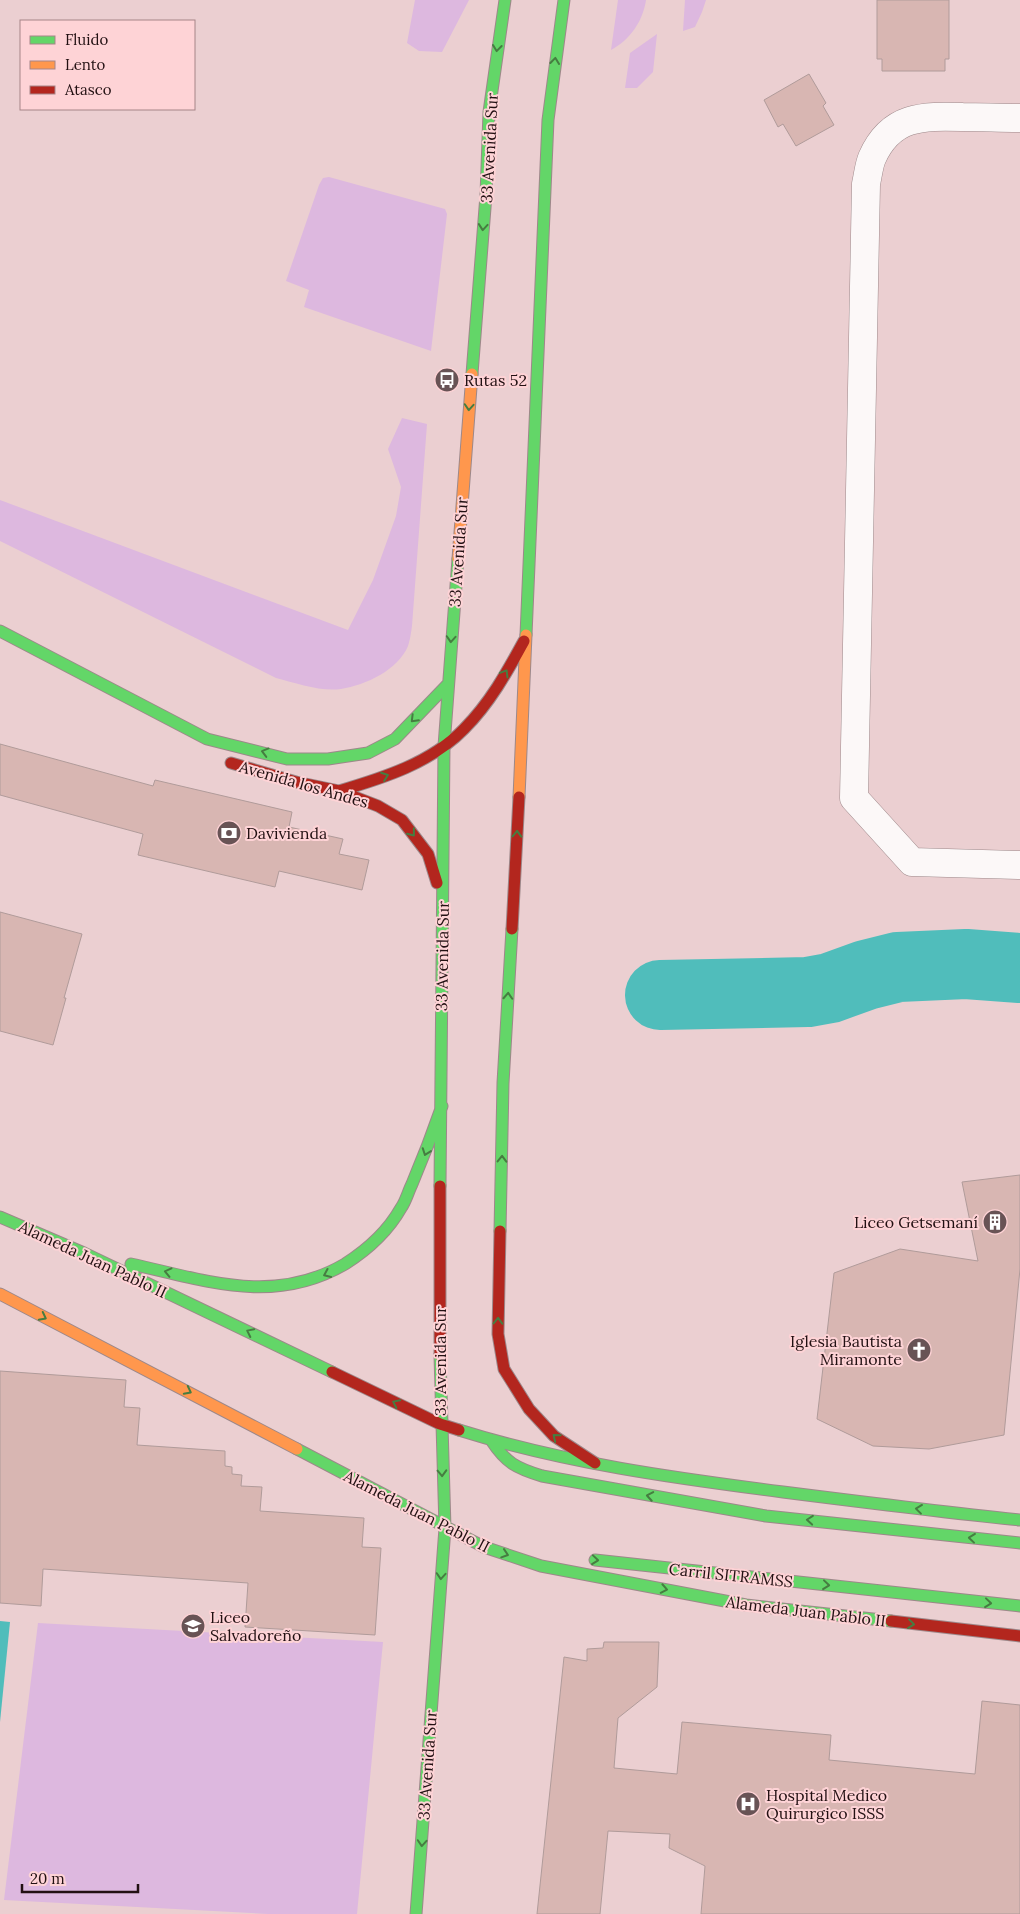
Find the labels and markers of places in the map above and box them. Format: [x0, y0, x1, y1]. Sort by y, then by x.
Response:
bus stop icon: Rutas 52 [434, 367, 460, 393]
place label: Rutas 52 [464, 370, 527, 390]
bank icon: Davivienda [216, 820, 242, 846]
place label: Davivienda [246, 823, 327, 843]
building icon: Liceo Getsemaní [982, 1209, 1008, 1235]
place label: Liceo Getsemaní [854, 1212, 978, 1232]
place label: Iglesia Bautista Miramonte [790, 1331, 902, 1369]
church icon: Iglesia Bautista Miramonte [906, 1337, 932, 1363]
place label: Liceo Salvadoreño [210, 1607, 301, 1645]
school or university icon: Liceo Salvadoreño [180, 1613, 206, 1639]
place label: Hospital Medico Quirurgico ISSS [766, 1785, 887, 1823]
hospital icon: Hospital Medico Quirurgico ISSS [735, 1791, 761, 1817]

